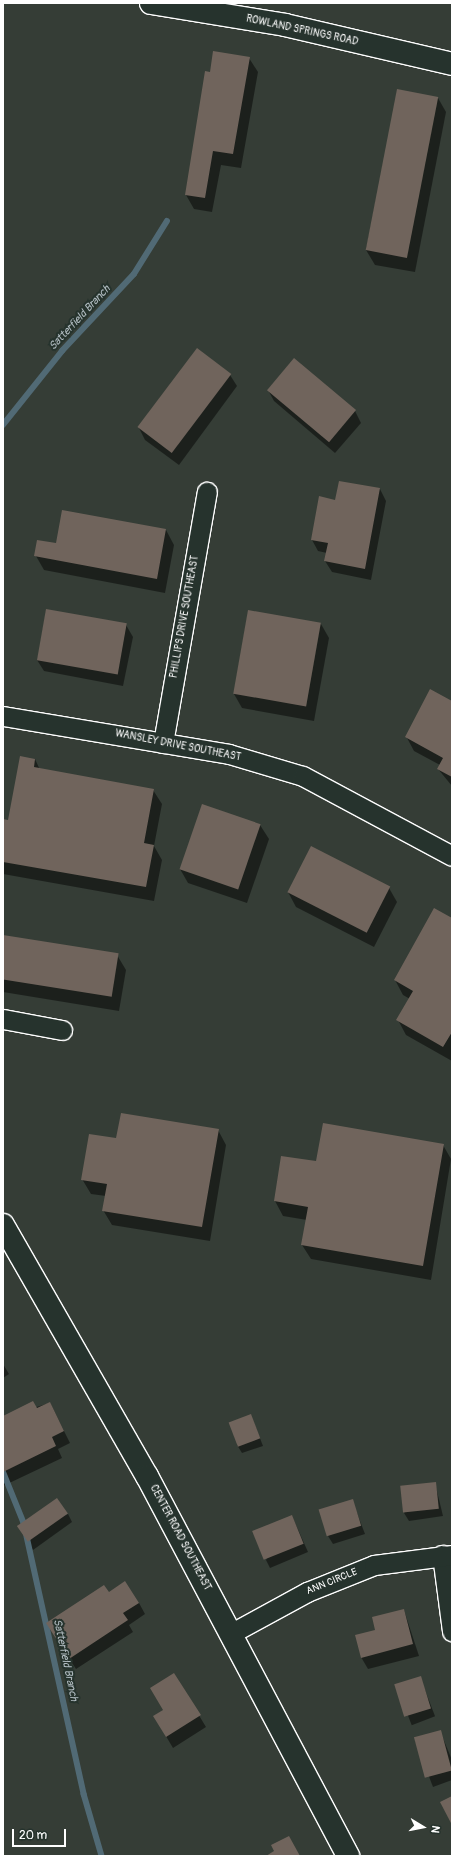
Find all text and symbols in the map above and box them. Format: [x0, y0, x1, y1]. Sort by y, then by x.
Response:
street label: ROWLAND SPRINGS ROAD [245, 13, 359, 49]
water label: Satterfield Branch [47, 283, 113, 353]
street label: PHILLIPS DRIVE SOUTHEAST [168, 555, 202, 679]
street label: WANSLEY DRIVE SOUTHEAST [114, 728, 242, 764]
street label: CENTER ROAD SOUTHEAST [147, 1483, 213, 1593]
street label: ANN CIRCLE [305, 1566, 359, 1598]
water label: Satterfield Branch [50, 1618, 80, 1702]
north arrow [403, 1807, 443, 1847]
scale bar [14, 1821, 68, 1847]
text: N [428, 1824, 442, 1834]
text: 20 m [19, 1828, 47, 1843]

